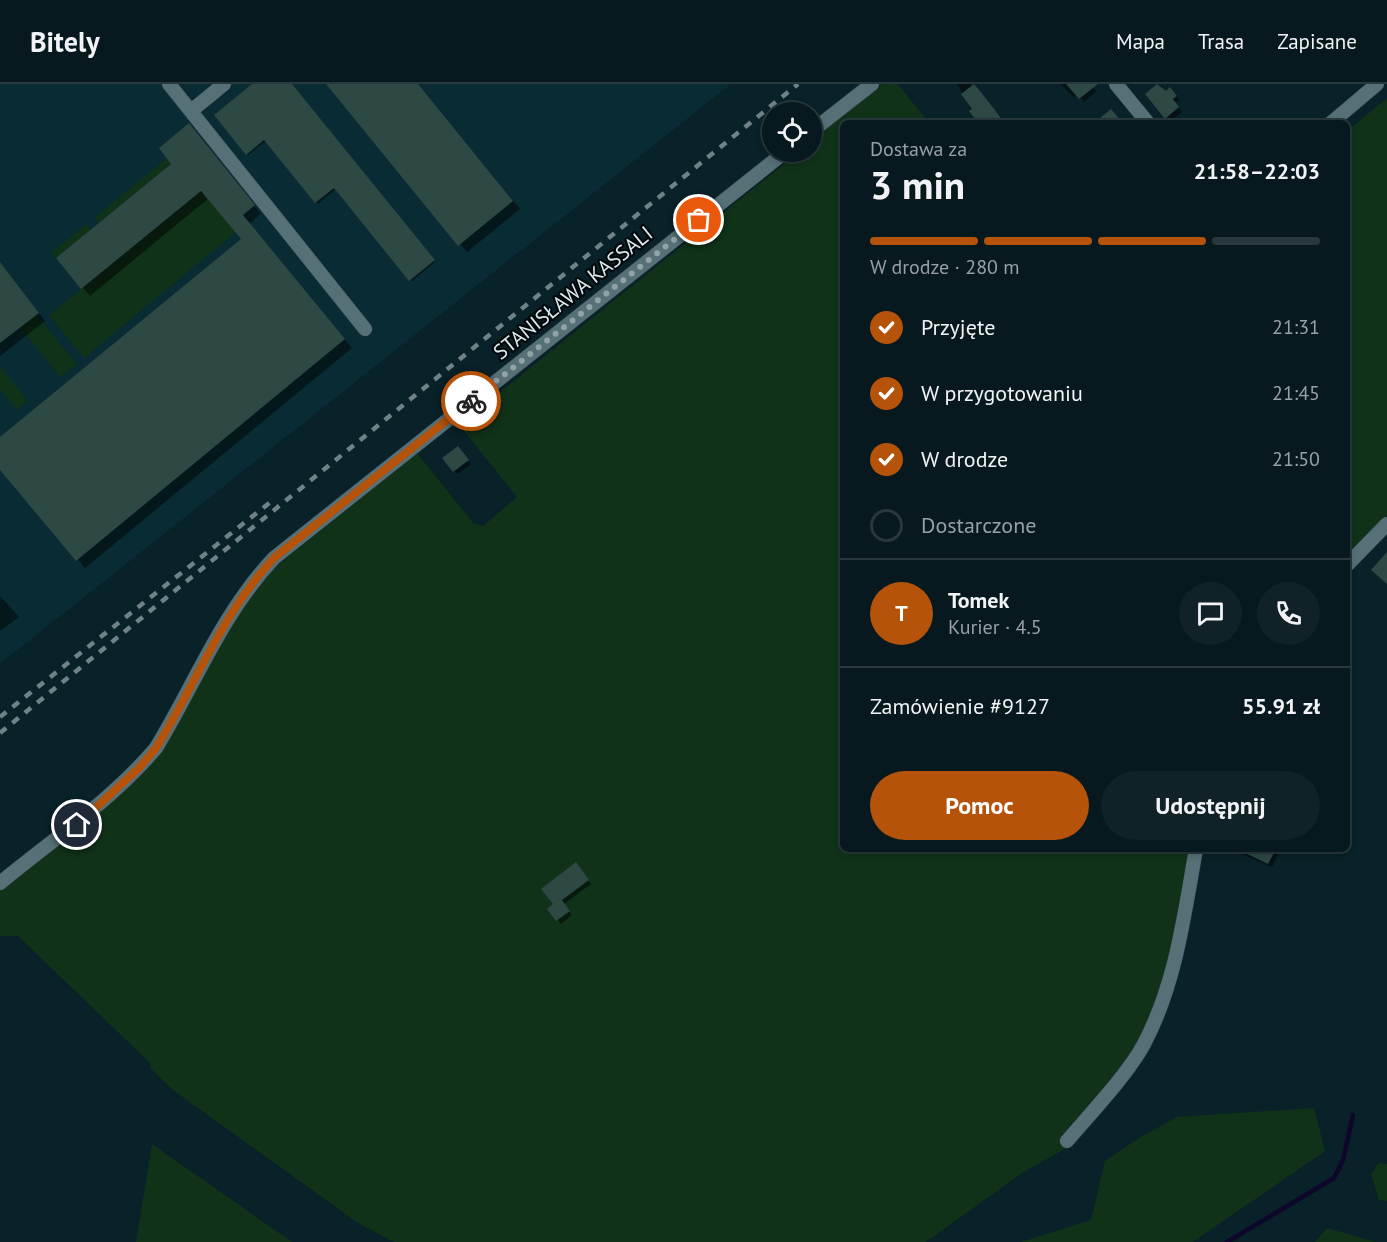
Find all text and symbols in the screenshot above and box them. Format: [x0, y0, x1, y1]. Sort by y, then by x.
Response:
text: Bitely [30, 23, 100, 60]
text: Mapa [1116, 28, 1165, 55]
text: Trasa [1198, 28, 1244, 55]
text: Zapisane [1277, 28, 1357, 55]
map controls [762, 102, 822, 162]
button: locate [762, 102, 822, 162]
text: Dostawa za [870, 136, 967, 162]
text: 21:58–22:03 [1194, 157, 1320, 185]
text: 3 min [870, 159, 965, 210]
pin [673, 194, 724, 245]
icon: bag [682, 203, 715, 236]
street label: STANISŁAWA KASSALI [487, 220, 658, 365]
text: W drodze · 280 m [870, 254, 1020, 280]
icon: check [870, 311, 903, 344]
text: Przyjęte [921, 313, 995, 341]
text: 21:31 [1272, 314, 1320, 340]
courier [441, 371, 501, 431]
icon: check [870, 377, 903, 410]
text: W przygotowaniu [921, 379, 1083, 407]
text: 21:45 [1272, 380, 1320, 406]
icon: bike [455, 385, 488, 418]
icon: check [870, 443, 903, 476]
text: W drodze [921, 445, 1008, 473]
text: 21:50 [1272, 446, 1320, 472]
text: Dostarczone [921, 511, 1036, 539]
button: chat [1179, 582, 1242, 645]
button: phone [1257, 582, 1320, 645]
text: Tomek [948, 586, 1009, 614]
text: T [895, 599, 908, 627]
text: Kurier · 4.5 [948, 614, 1042, 640]
text: Zamówienie #9127 [870, 692, 1050, 720]
text: 55.91 zł [1242, 692, 1320, 720]
button: Pomoc [870, 771, 1089, 840]
button: Udostępnij [1101, 771, 1320, 840]
pin [51, 799, 102, 850]
icon: home [60, 808, 93, 841]

